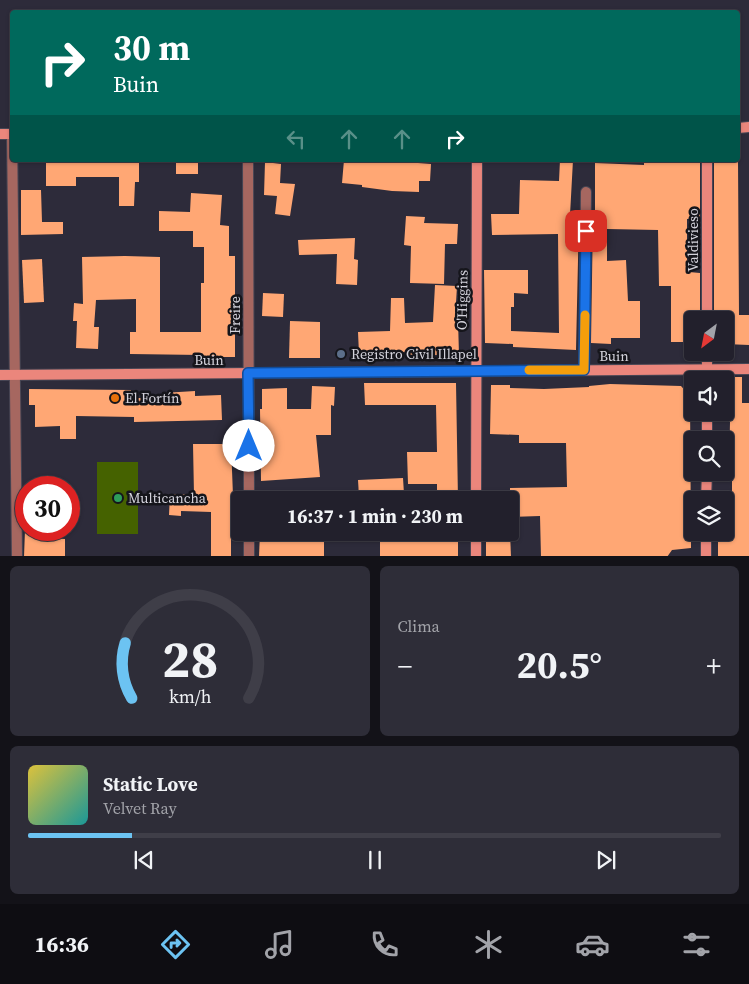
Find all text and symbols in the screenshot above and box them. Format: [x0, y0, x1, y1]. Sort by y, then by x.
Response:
text: 30 m [113, 24, 190, 72]
icon: right [30, 30, 95, 95]
text: Buin [113, 69, 159, 99]
icon: left [282, 125, 310, 153]
icon: ahead [335, 125, 363, 153]
icon: ahead [388, 125, 416, 153]
icon: right [441, 125, 469, 153]
street label: Valdivieso [683, 208, 703, 272]
pin [565, 210, 607, 252]
icon: arrive [572, 217, 600, 245]
street label: O'Higgins [451, 270, 473, 330]
street label: Freire [225, 296, 245, 334]
north arrow [684, 311, 734, 361]
map controls [684, 311, 734, 541]
place label: Registro Civil Illapel [351, 344, 477, 364]
street label: Buin [599, 346, 629, 366]
marker: Registro Civil Illapel [335, 348, 347, 360]
street label: Buin [194, 350, 224, 370]
button: sound [684, 371, 734, 421]
place label: El Fortín [125, 388, 180, 408]
marker: El Fortín [109, 392, 121, 404]
position arrow [222, 419, 274, 471]
button: search [684, 431, 734, 481]
speed limit sign: 30 [15, 476, 80, 541]
place label: Multicancha [128, 488, 207, 508]
button: layers [684, 491, 734, 541]
marker: Multicancha [112, 492, 124, 504]
text: 16:37 · 1 min · 230 m [287, 503, 463, 529]
text: Clima [398, 615, 440, 637]
text: 28 [162, 623, 218, 694]
text: 20.5° [516, 639, 602, 691]
text: − [398, 647, 412, 685]
text: + [706, 647, 721, 685]
text: km/h [168, 684, 211, 709]
text: Static Love [103, 771, 198, 797]
text: Velvet Ray [103, 797, 177, 819]
icon: previous [130, 846, 158, 874]
icon: pause [361, 846, 389, 874]
icon: next [592, 846, 620, 874]
icon: directions [158, 927, 193, 962]
icon: music [262, 927, 297, 962]
icon: phone [367, 927, 402, 962]
icon: climate [471, 927, 506, 962]
icon: car [575, 927, 610, 962]
icon: filters [679, 927, 714, 962]
text: 16:36 [35, 929, 89, 959]

